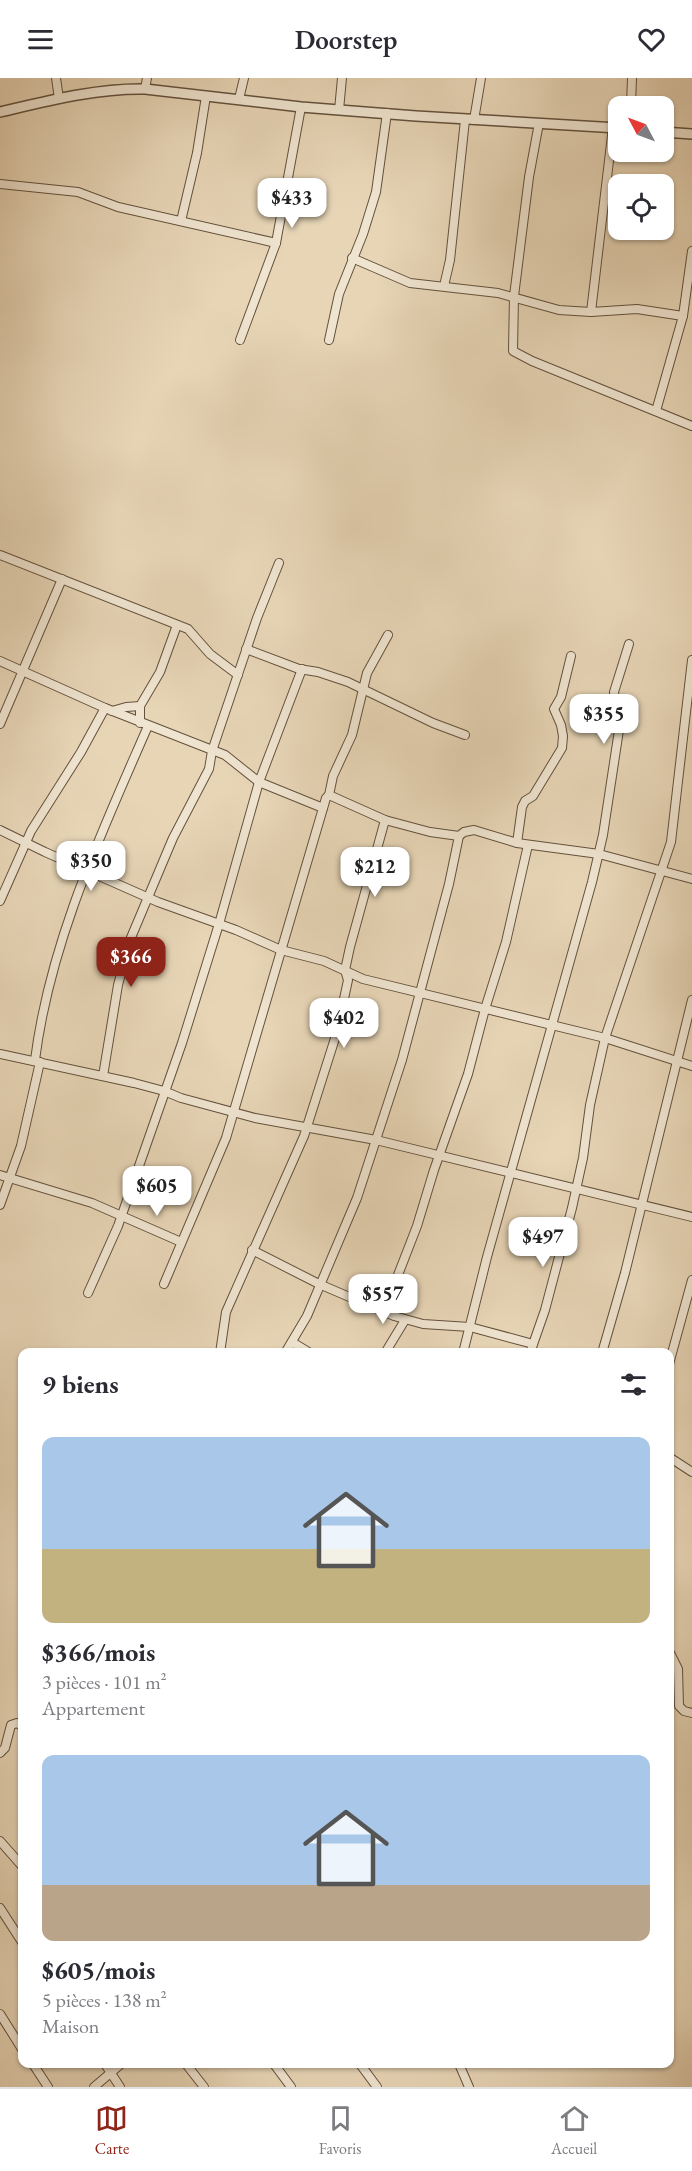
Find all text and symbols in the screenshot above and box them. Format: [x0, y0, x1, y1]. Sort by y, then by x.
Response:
text: Doorstep [295, 22, 397, 57]
icon: menu [24, 23, 57, 56]
icon: heart [635, 23, 668, 56]
north arrow [608, 96, 674, 162]
map controls [608, 96, 674, 240]
button: locate [608, 174, 674, 240]
pin: $433 [256, 178, 328, 229]
text: $433 [272, 184, 312, 210]
pin: $355 [568, 694, 640, 745]
text: $355 [584, 700, 624, 726]
pin: $350 [55, 841, 127, 892]
text: $350 [71, 847, 111, 873]
pin: $212 [339, 847, 411, 898]
text: $212 [355, 853, 395, 879]
pin: $366 [95, 937, 167, 988]
text: $366 [111, 943, 151, 969]
pin: $402 [308, 998, 380, 1049]
text: $402 [324, 1004, 364, 1030]
pin: $605 [121, 1166, 193, 1217]
text: $605 [137, 1172, 177, 1198]
pin: $497 [507, 1217, 579, 1268]
text: $497 [523, 1223, 563, 1249]
pin: $557 [347, 1274, 419, 1325]
text: $557 [363, 1280, 403, 1306]
text: 9 biens [42, 1367, 119, 1401]
icon: filters [617, 1368, 650, 1401]
icon: home [292, 1476, 400, 1584]
text: $366/mois [42, 1635, 155, 1669]
text: 3 pièces · 101 m² [42, 1669, 167, 1695]
text: Appartement [42, 1695, 145, 1721]
icon: home [292, 1794, 400, 1902]
text: $605/mois [42, 1953, 155, 1987]
text: 5 pièces · 138 m² [42, 1987, 167, 2013]
text: Maison [42, 2013, 99, 2039]
tab: Carte [95, 2102, 129, 2159]
tab: Favoris [319, 2102, 361, 2159]
tab: Accueil [551, 2102, 597, 2159]

